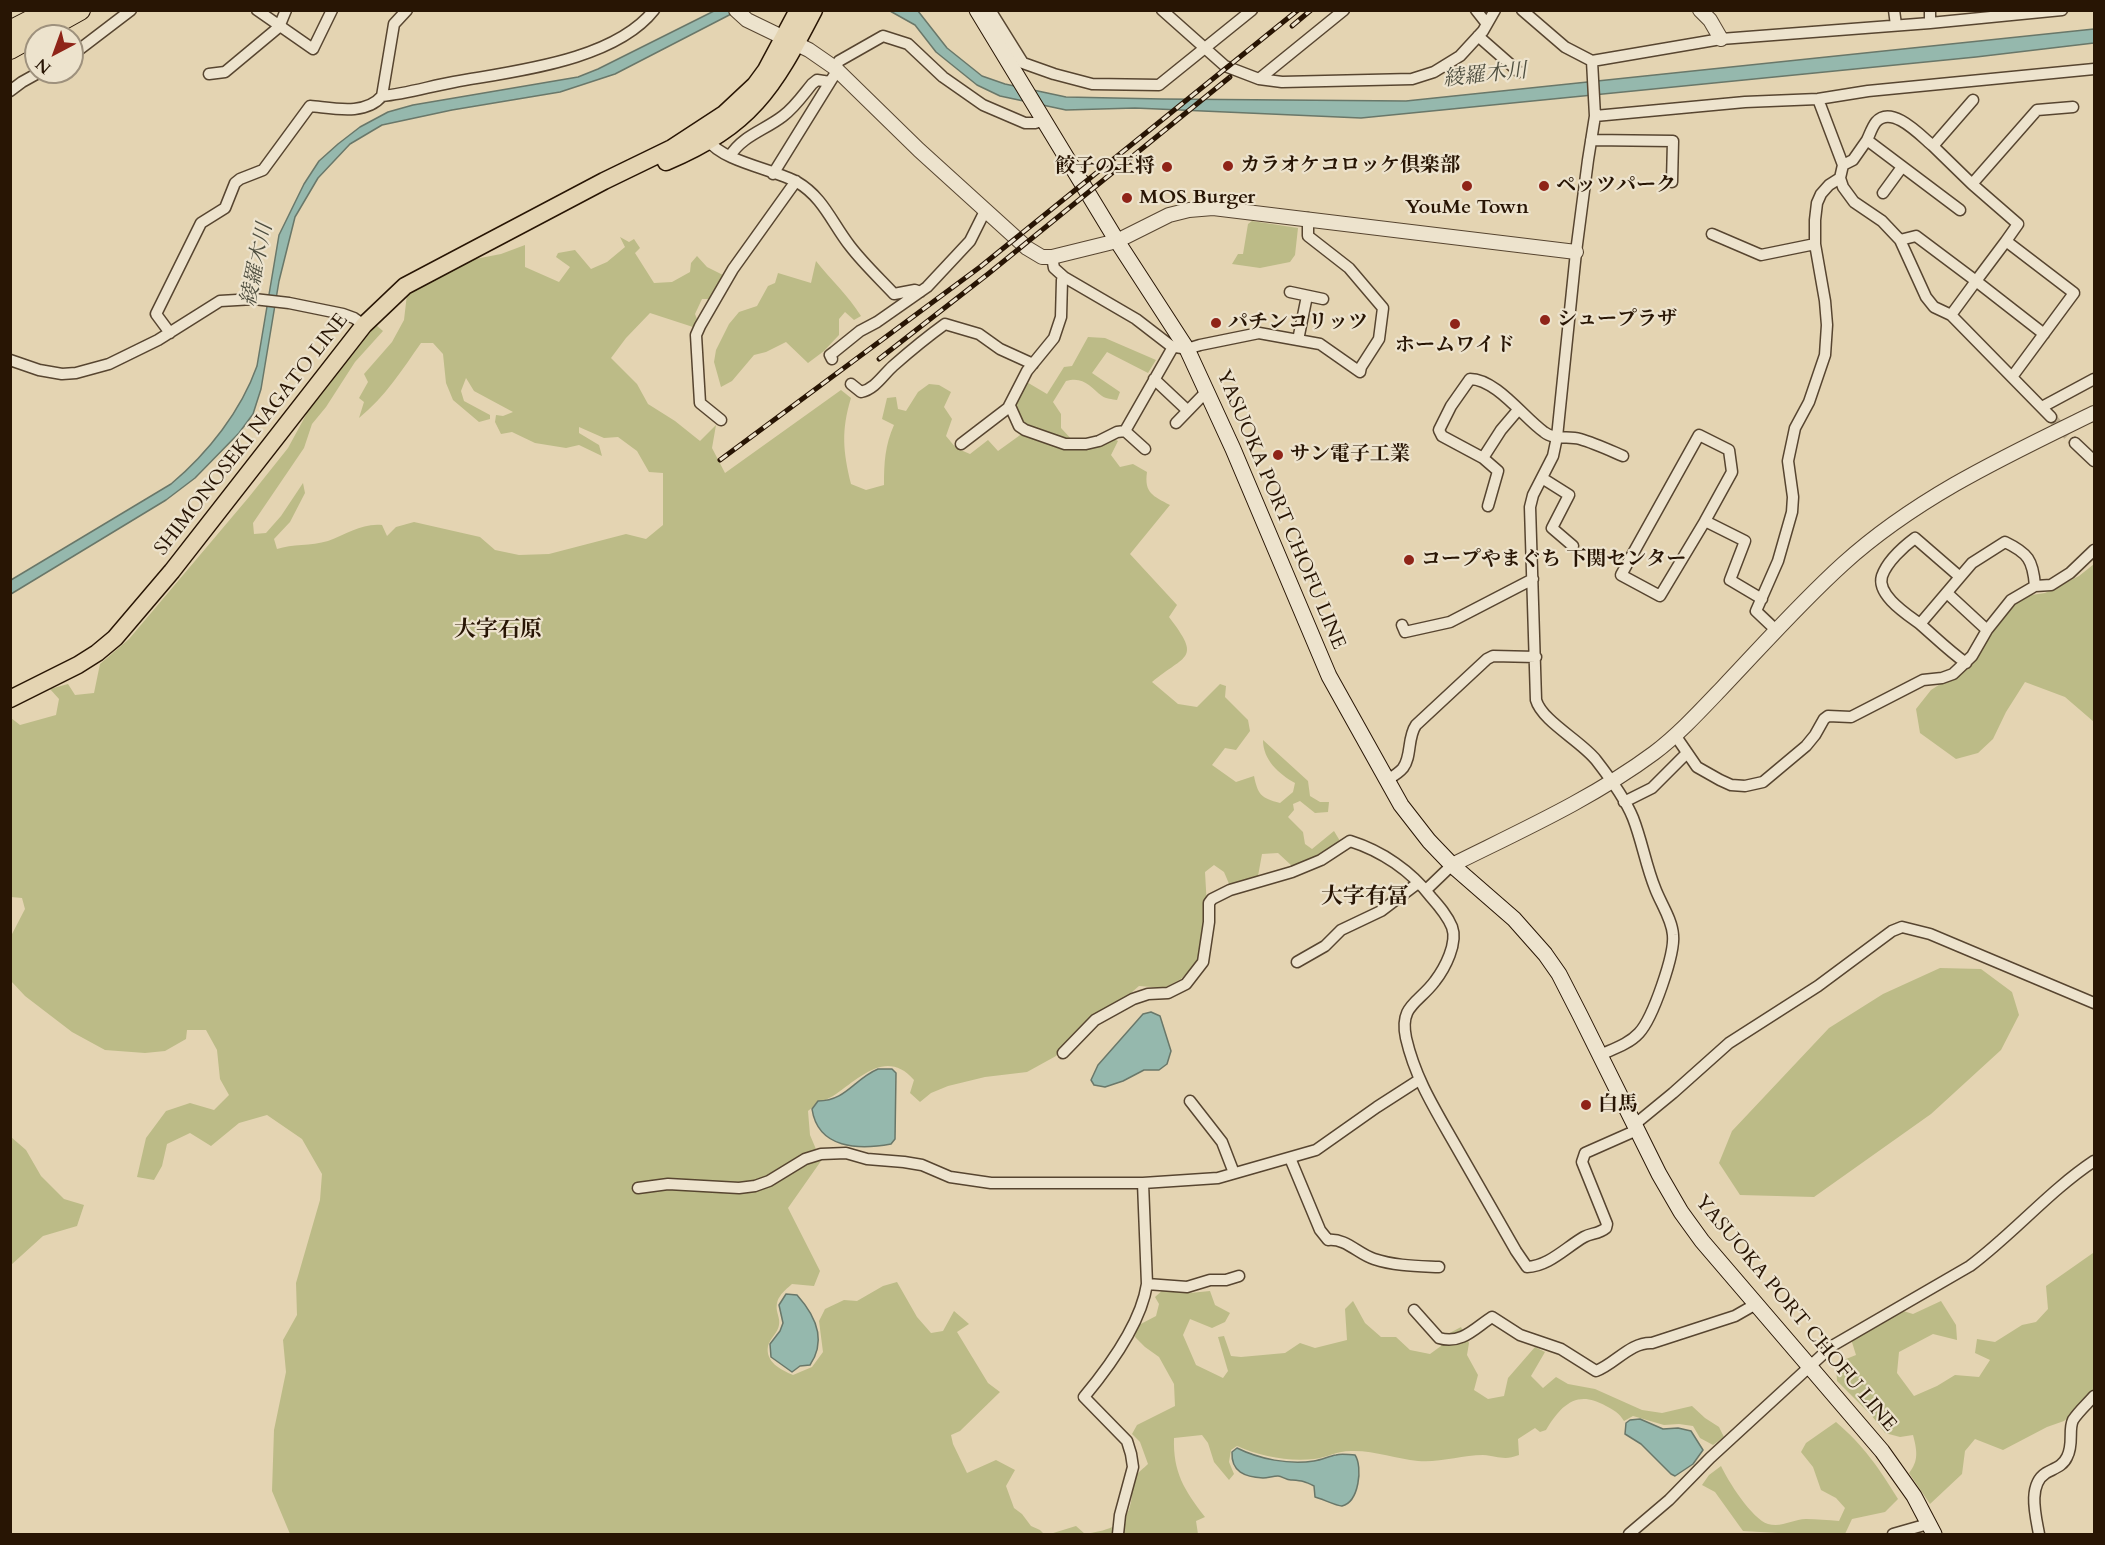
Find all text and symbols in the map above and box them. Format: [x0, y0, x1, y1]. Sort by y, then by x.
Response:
north arrow [24, 24, 84, 84]
text: N [31, 53, 56, 79]
water label: 綾羅木川 [1442, 59, 1528, 93]
place label: カラオケコロッケ倶楽部 [1240, 154, 1460, 178]
place label: 餃子の王将 [1055, 155, 1155, 179]
marker: カラオケコロッケ倶楽部 [1221, 159, 1235, 173]
marker: 餃子の王将 [1160, 160, 1174, 174]
place label: ペッツパーク [1556, 174, 1676, 198]
marker: YouMe Town [1460, 179, 1474, 193]
marker: ペッツパーク [1537, 179, 1551, 193]
place label: MOS Burger [1139, 186, 1255, 210]
marker: MOS Burger [1120, 191, 1134, 205]
place label: YouMe Town [1405, 196, 1529, 220]
water label: 綾羅木川 [237, 221, 279, 309]
place label: シュープラザ [1557, 308, 1677, 332]
street label: SHIMONOSEKI NAGATO LINE [150, 309, 354, 561]
place label: パチンコリッツ [1228, 311, 1368, 335]
marker: シュープラザ [1538, 313, 1552, 327]
marker: パチンコリッツ [1209, 316, 1223, 330]
marker: ホームワイド [1448, 317, 1462, 331]
place label: ホームワイド [1395, 334, 1515, 358]
street label: YASUOKA PORT CHOFU LINE [1210, 367, 1350, 653]
place label: サン電子工業 [1290, 443, 1410, 467]
marker: サン電子工業 [1271, 448, 1285, 462]
place label: コープやまぐち 下関センター [1421, 548, 1686, 572]
marker: コープやまぐち 下関センター [1402, 553, 1416, 567]
district label: 大字石原 [454, 618, 542, 644]
district label: 大字有冨 [1321, 885, 1409, 911]
place label: 白馬 [1598, 1093, 1638, 1117]
marker: 白馬 [1579, 1098, 1593, 1112]
street label: YASUOKA PORT CHOFU LINE [1689, 1191, 1901, 1437]

